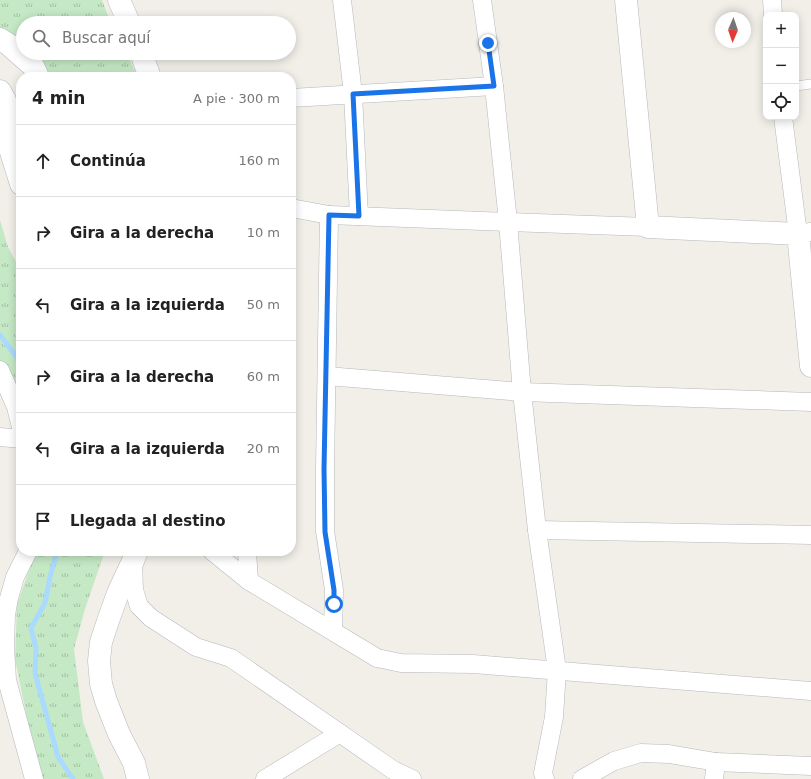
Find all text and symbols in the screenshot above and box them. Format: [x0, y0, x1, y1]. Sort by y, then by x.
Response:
north arrow [715, 12, 751, 48]
map controls [763, 12, 799, 120]
button: + [763, 12, 799, 48]
search box [16, 16, 296, 60]
icon: search [30, 27, 52, 49]
text: Buscar aquí [62, 29, 150, 47]
route end [479, 34, 497, 52]
button: − [763, 48, 799, 84]
button: locate [763, 84, 799, 120]
text: 4 min [32, 88, 85, 108]
text: A pie · 300 m [193, 91, 280, 106]
icon: ahead [32, 150, 54, 172]
text: Continúa [70, 152, 146, 170]
text: 160 m [238, 153, 280, 168]
icon: right [32, 222, 54, 244]
text: Gira a la derecha [70, 224, 214, 242]
text: 10 m [247, 225, 280, 240]
icon: left [32, 294, 54, 316]
text: Gira a la izquierda [70, 296, 225, 314]
text: 50 m [247, 297, 280, 312]
icon: right [32, 366, 54, 388]
text: Gira a la derecha [70, 368, 214, 386]
text: 60 m [247, 369, 280, 384]
icon: left [32, 438, 54, 460]
text: Gira a la izquierda [70, 440, 225, 458]
text: 20 m [247, 441, 280, 456]
icon: arrive [32, 510, 54, 532]
text: Llegada al destino [70, 512, 225, 530]
route start [325, 595, 343, 613]

